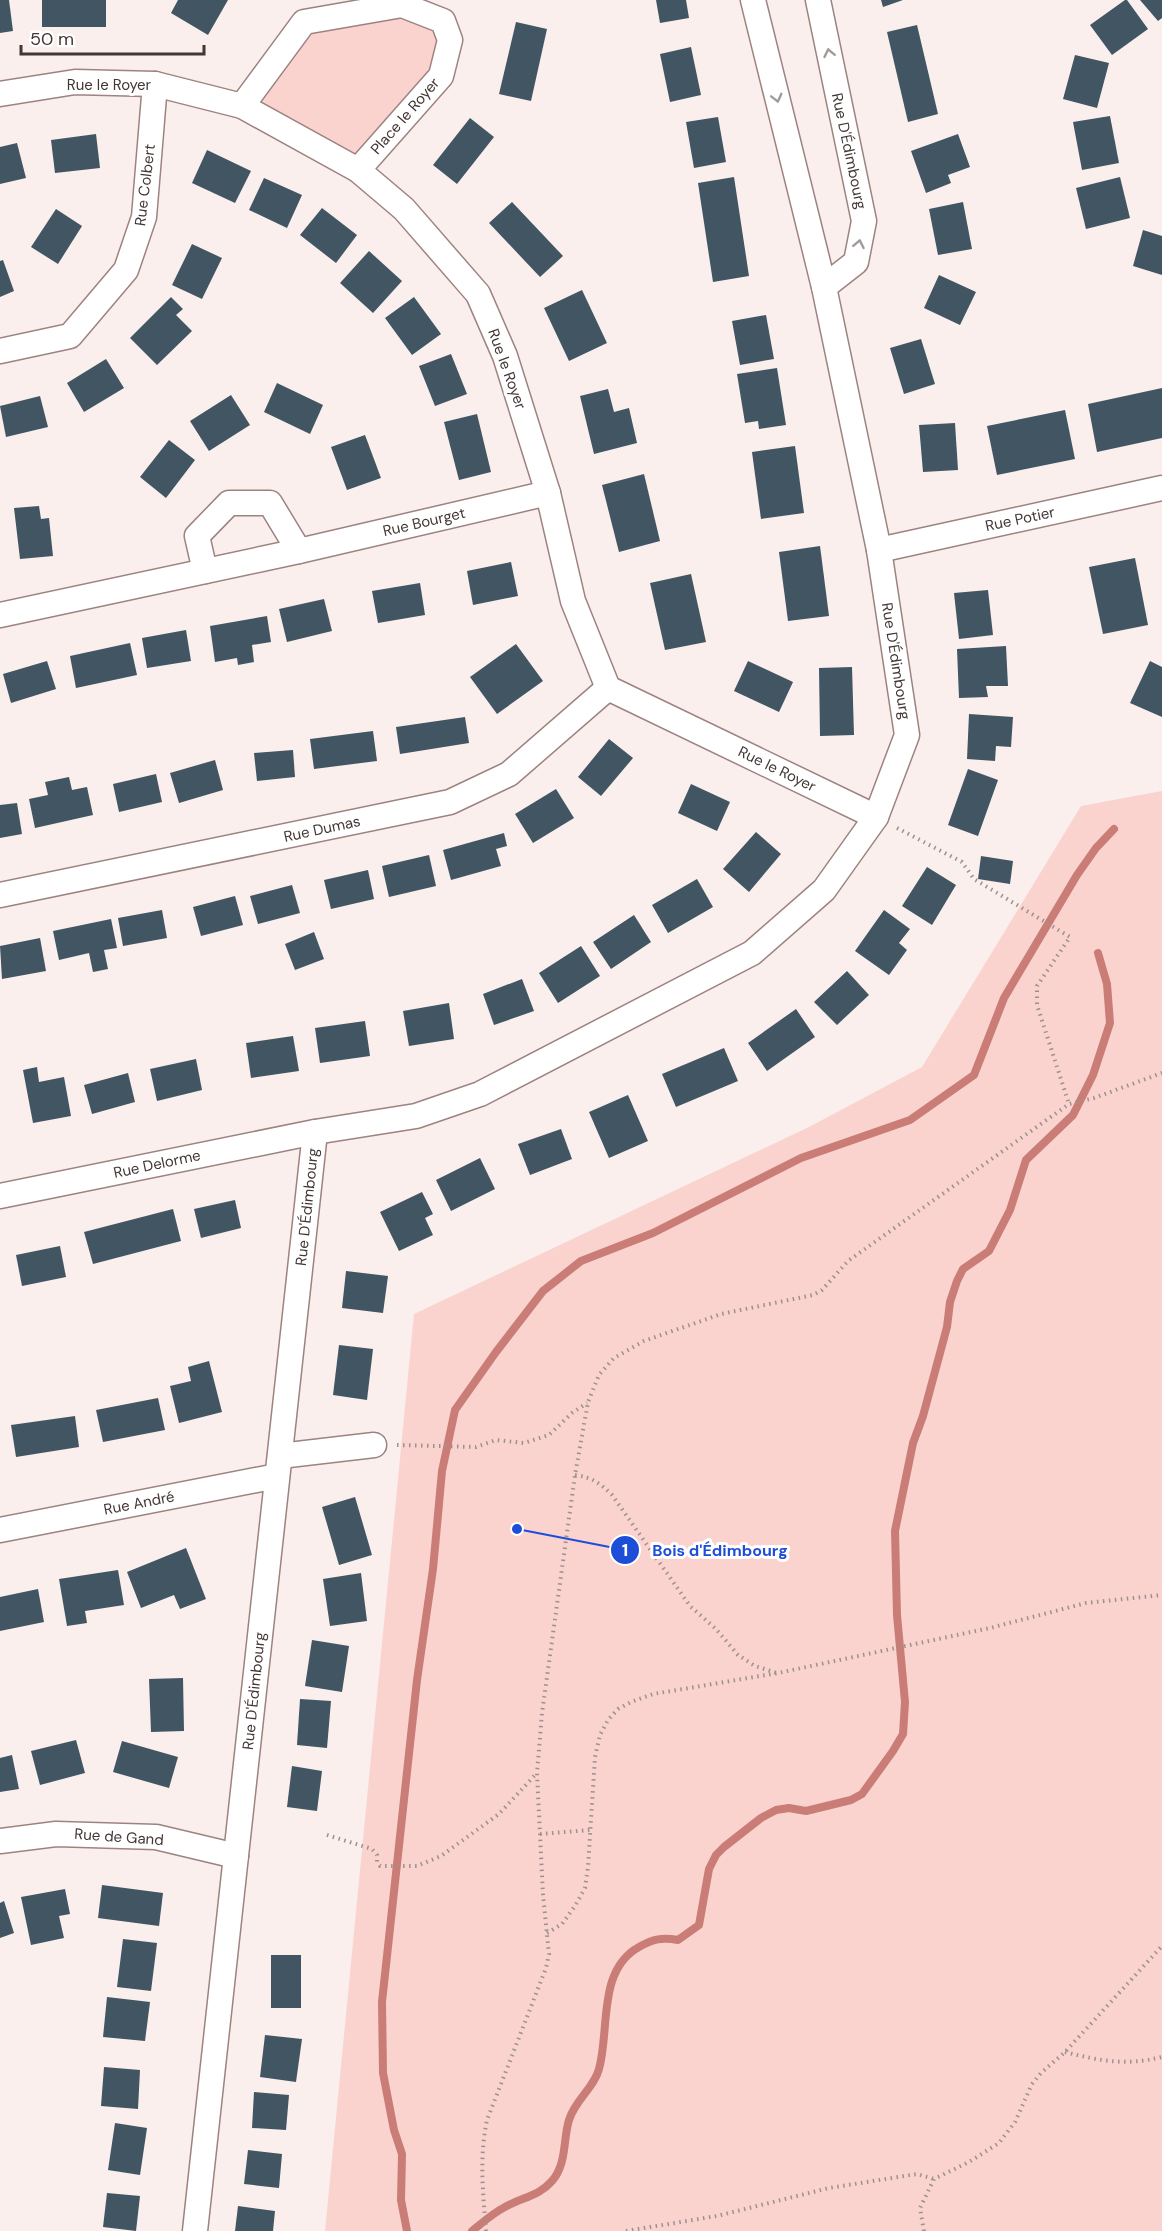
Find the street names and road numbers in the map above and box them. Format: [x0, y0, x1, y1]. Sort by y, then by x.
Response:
street label: Place le Royer [366, 73, 444, 159]
street label: Rue le Royer [67, 75, 152, 95]
street label: Rue D'Édimbourg [827, 91, 871, 211]
street label: Rue Colbert [130, 143, 160, 227]
street label: Rue le Royer [483, 326, 531, 412]
street label: Rue Potier [983, 502, 1057, 536]
street label: Rue Bourget [381, 503, 467, 541]
street label: Rue D'Édimbourg [877, 601, 915, 721]
street label: Rue le Royer [735, 742, 820, 797]
street label: Rue Dumas [282, 811, 362, 847]
street label: Rue Delorme [112, 1145, 202, 1183]
street label: Rue D'Édimbourg [291, 1147, 323, 1267]
street label: Rue André [102, 1486, 176, 1520]
street label: Rue D'Édimbourg [238, 1631, 270, 1751]
street label: Rue de Gand [74, 1824, 164, 1850]

